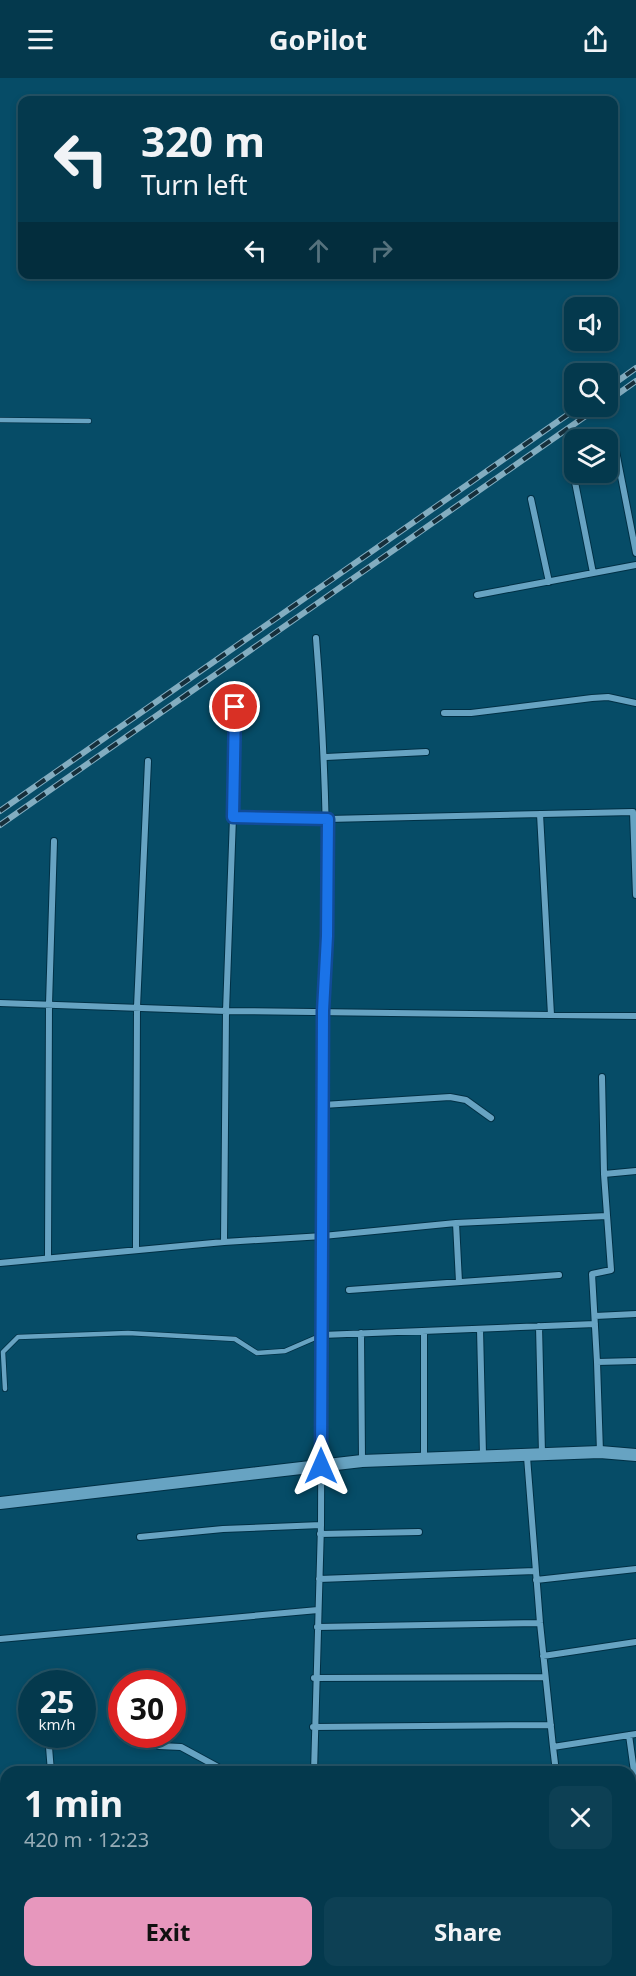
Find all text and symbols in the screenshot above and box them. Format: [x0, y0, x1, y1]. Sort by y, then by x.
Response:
text: GoPilot [269, 21, 367, 58]
icon: menu [24, 23, 57, 56]
icon: share [579, 23, 612, 56]
text: 320 m [141, 112, 265, 169]
icon: left [42, 120, 120, 198]
text: Turn left [141, 166, 247, 203]
icon: left [239, 234, 272, 267]
icon: ahead [302, 234, 335, 267]
icon: right [365, 234, 398, 267]
map controls [564, 297, 618, 483]
button: sound [564, 297, 618, 351]
button: search [564, 363, 618, 417]
button: layers [564, 429, 618, 483]
pin [209, 681, 260, 732]
icon: arrive [218, 690, 251, 723]
position arrow [289, 1434, 353, 1498]
speed limit sign: 30 [108, 1670, 186, 1748]
text: 25 [40, 1681, 74, 1722]
text: km/h [39, 1714, 75, 1734]
text: 1 min [24, 1779, 123, 1828]
button: close [549, 1786, 612, 1849]
text: 420 m · 12:23 [24, 1826, 149, 1853]
button: Exit [24, 1897, 312, 1966]
button: Share [324, 1897, 612, 1966]

